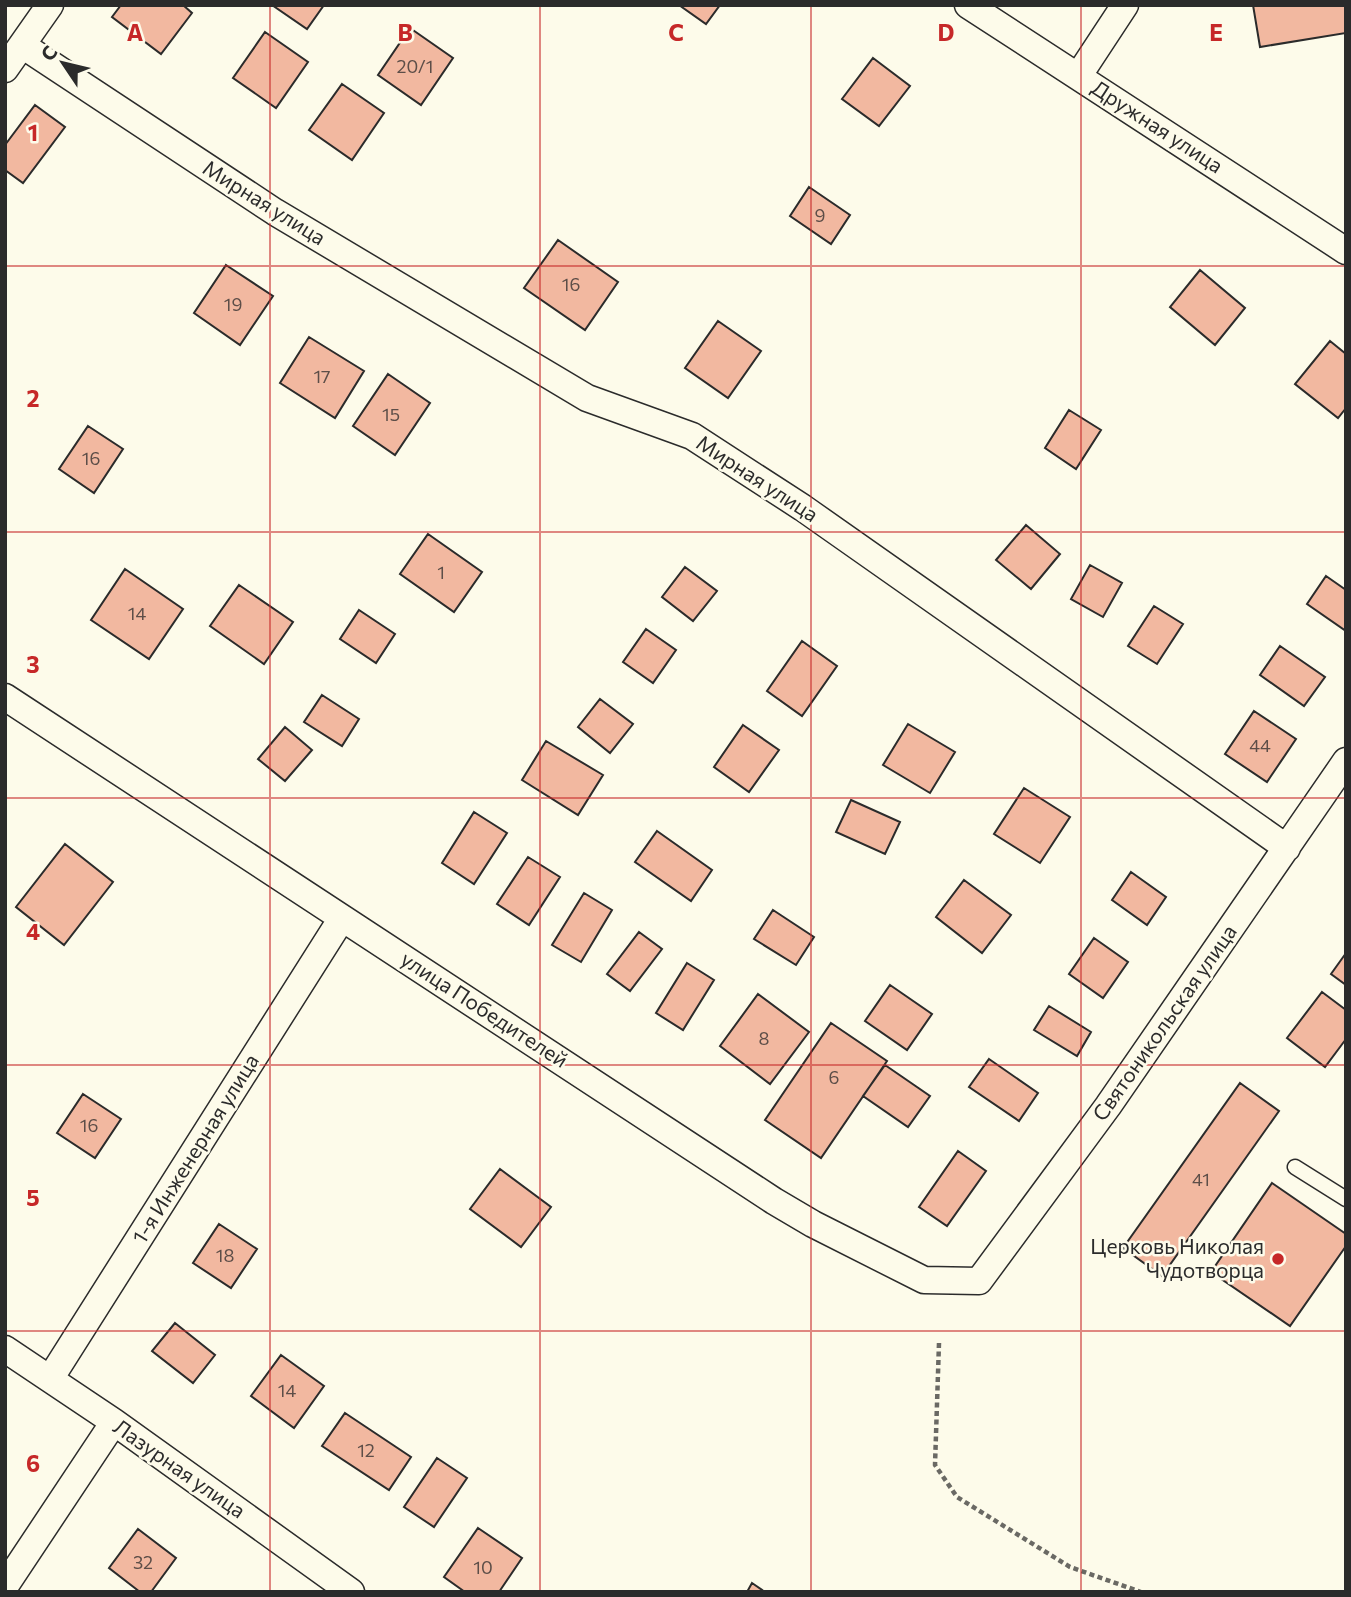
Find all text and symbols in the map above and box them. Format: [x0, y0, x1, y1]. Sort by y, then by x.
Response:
text: A [127, 18, 144, 46]
text: B [397, 18, 413, 46]
text: C [668, 18, 684, 46]
text: D [938, 18, 955, 46]
text: E [1209, 18, 1223, 46]
north arrow [28, 28, 98, 98]
text: С [36, 41, 62, 65]
house number: 20/1 [396, 55, 434, 77]
street label: Дружная улица [1088, 74, 1228, 177]
text: 1 [28, 118, 38, 146]
street label: Мирная улица [199, 154, 331, 249]
house number: 9 [815, 204, 825, 226]
house number: 16 [562, 273, 580, 295]
house number: 19 [224, 293, 242, 315]
house number: 17 [313, 365, 331, 387]
text: 2 [26, 384, 40, 412]
house number: 15 [382, 403, 400, 425]
street label: Мирная улица [692, 429, 823, 526]
house number: 16 [82, 447, 100, 469]
house number: 1 [437, 561, 445, 583]
house number: 14 [128, 602, 146, 624]
text: 3 [26, 650, 40, 678]
house number: 44 [1249, 734, 1271, 756]
text: 4 [26, 917, 40, 945]
street label: Святоникольская улица [1086, 919, 1241, 1125]
street label: улица Победителей [397, 945, 573, 1072]
house number: 8 [759, 1027, 770, 1049]
street label: 1-я Инженерная улица [126, 1049, 263, 1248]
house number: 6 [829, 1066, 839, 1088]
house number: 16 [80, 1114, 98, 1136]
house number: 41 [1192, 1168, 1210, 1190]
text: 5 [26, 1183, 40, 1211]
place label: Церковь Николая Чудотворца [1090, 1233, 1264, 1282]
house number: 18 [216, 1244, 234, 1266]
marker: Церковь Николая Чудотворца [1270, 1251, 1286, 1267]
house number: 14 [278, 1379, 296, 1401]
street label: Лазурная улица [109, 1413, 251, 1523]
house number: 12 [357, 1439, 375, 1461]
text: 6 [26, 1449, 40, 1477]
house number: 32 [133, 1551, 153, 1573]
house number: 10 [473, 1556, 493, 1578]

